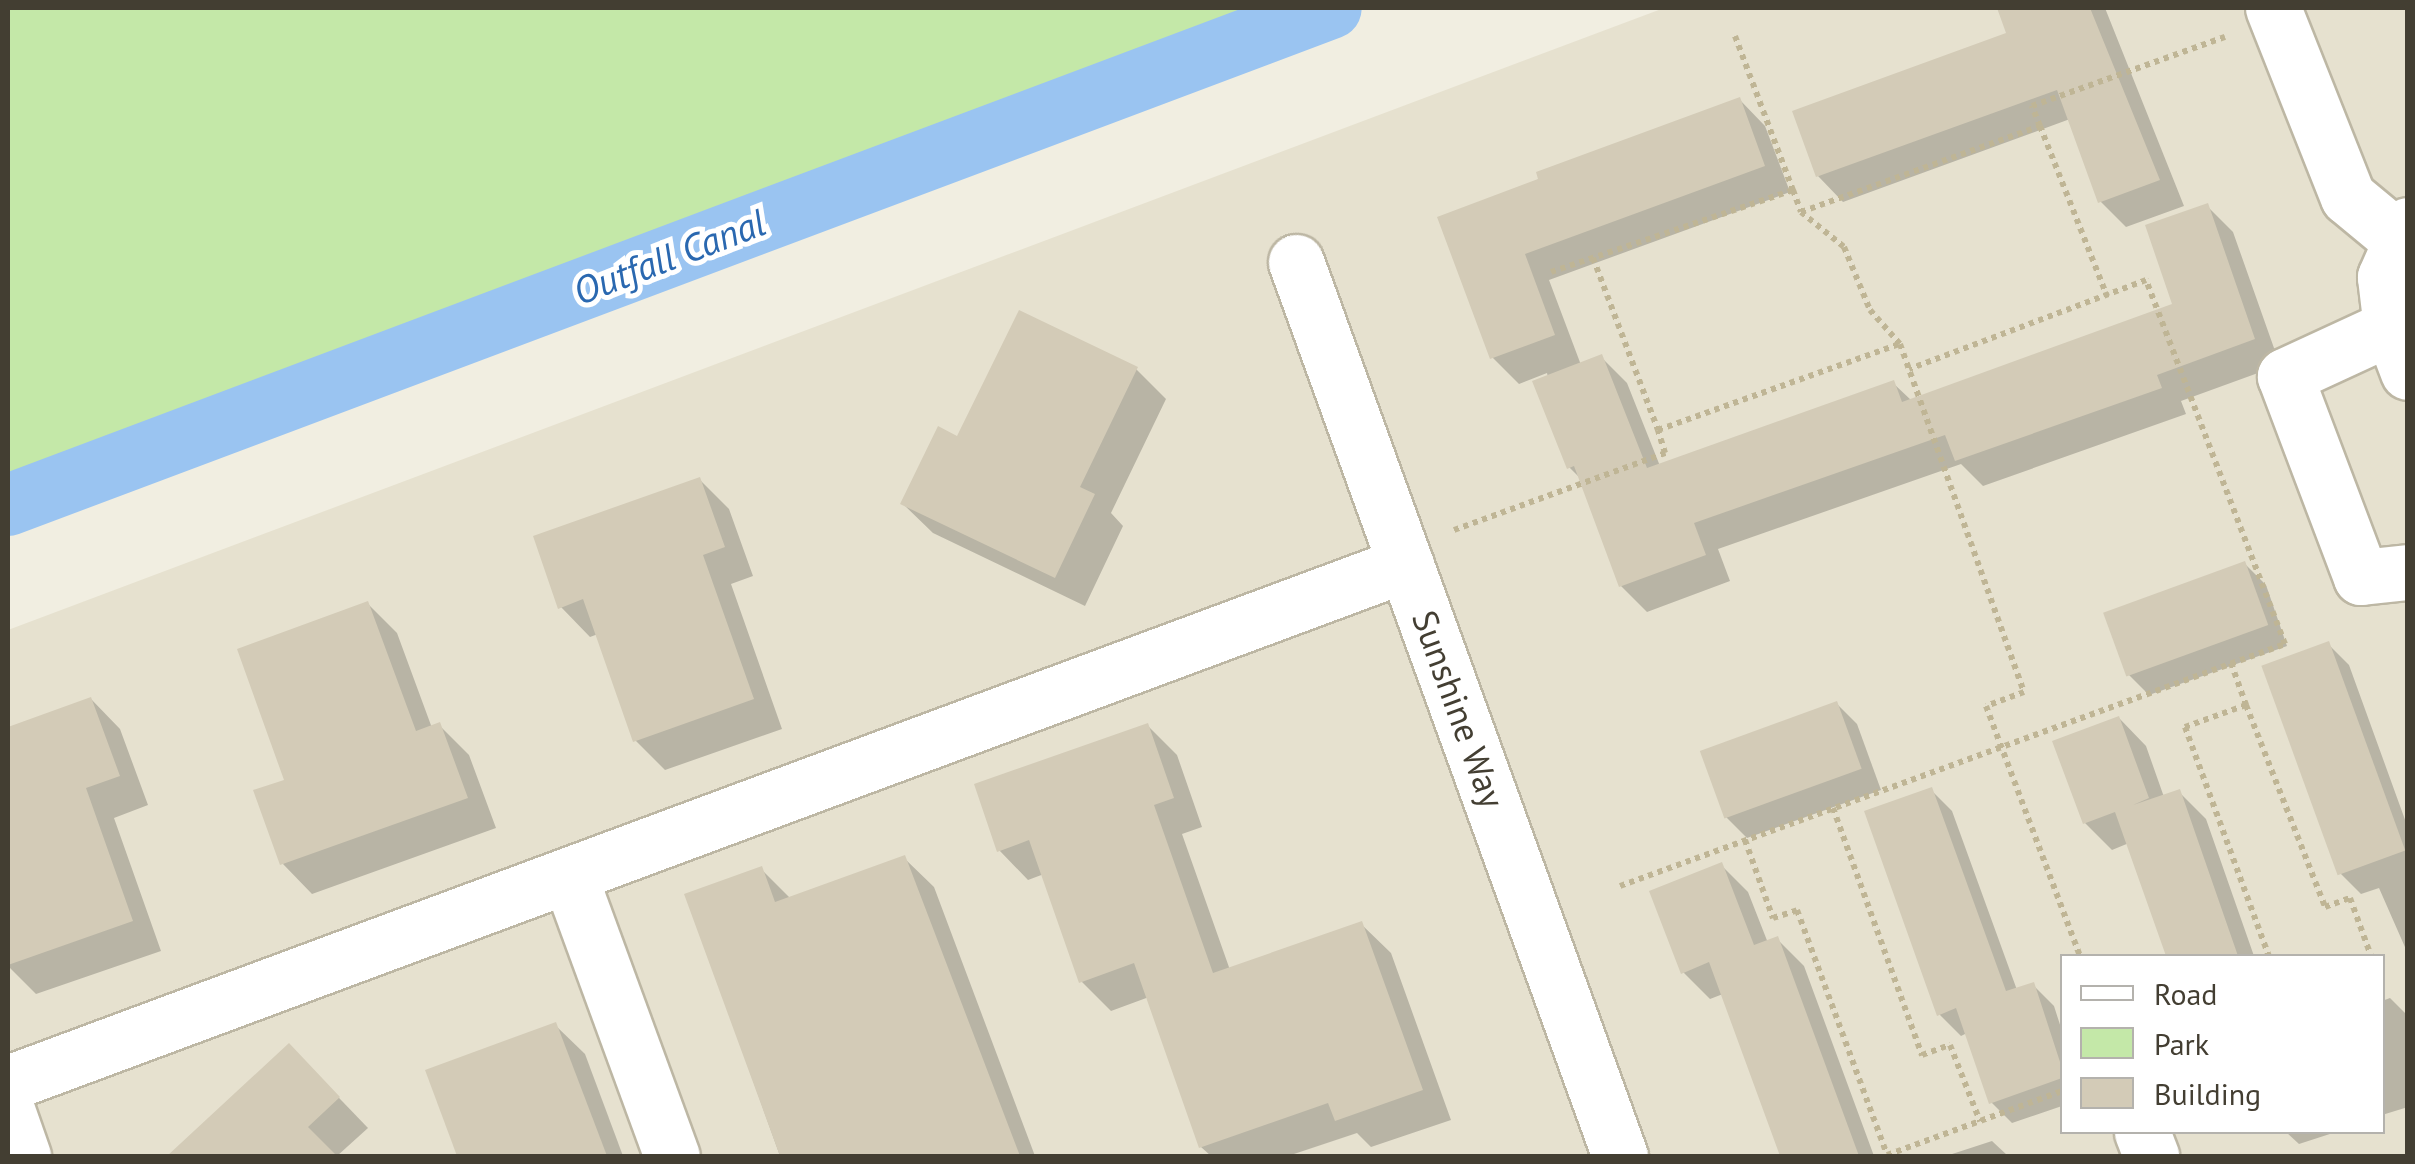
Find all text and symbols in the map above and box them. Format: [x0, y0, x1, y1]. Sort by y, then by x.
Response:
water label: Outfall Canal [566, 198, 772, 314]
street label: Sunshine Way [1404, 604, 1514, 814]
legend [2060, 954, 2385, 1134]
text: Road [2154, 974, 2218, 1013]
text: Park [2154, 1024, 2209, 1063]
text: Building [2154, 1074, 2261, 1113]

